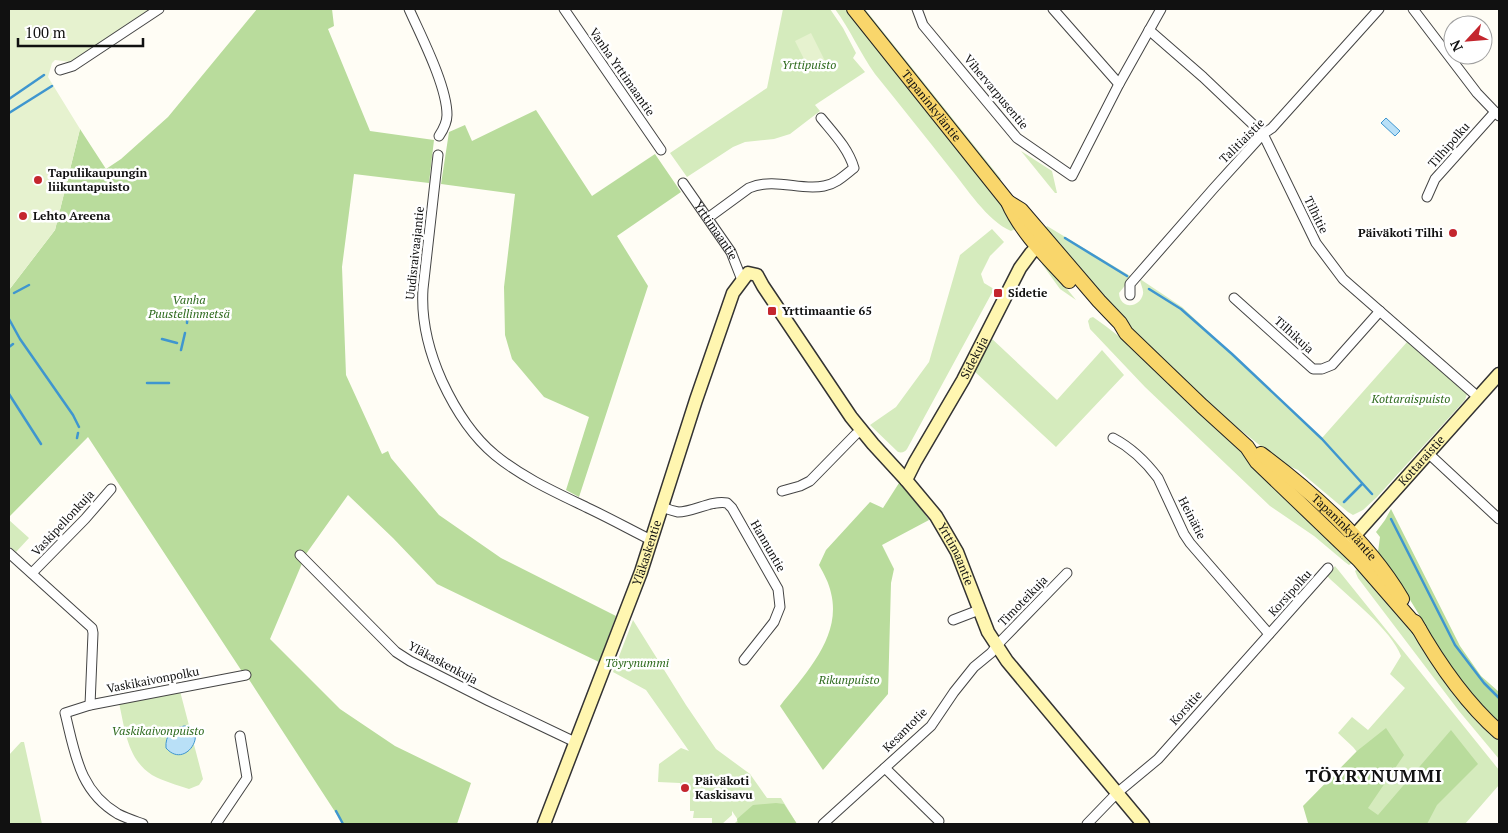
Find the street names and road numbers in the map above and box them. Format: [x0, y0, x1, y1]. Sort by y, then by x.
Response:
street label: Vanha Yrttimaantie [586, 25, 658, 119]
street label: Vihervarpusentie [961, 51, 1032, 132]
street label: Tapaninkyläntie [899, 67, 965, 144]
street label: Talitiaistie [1216, 115, 1267, 166]
street label: Tilhipolku [1425, 119, 1473, 171]
street label: Tilhitie [1301, 194, 1332, 236]
street label: Yrttimaantie [691, 198, 741, 262]
street label: Uudisraivaajantie [402, 206, 427, 300]
street label: Tilhikuja [1272, 313, 1317, 356]
street label: Sidekuja [957, 334, 991, 381]
street label: Kottaraistie [1395, 432, 1448, 488]
street label: Vaskipellonkuja [28, 487, 97, 559]
street label: Tapaninkyläntie [1309, 490, 1380, 563]
street label: Heinätie [1175, 494, 1209, 542]
street label: Hannuntie [748, 517, 789, 574]
street label: Yläkaskentie [628, 518, 664, 588]
street label: Yrttimaantie [935, 520, 977, 587]
street label: Korsipolku [1265, 566, 1314, 619]
street label: Timoteikuja [995, 572, 1050, 629]
street label: Yläkaskenkuja [406, 638, 481, 687]
street label: Vaskikaivonpolku [105, 663, 201, 696]
street label: Korsitie [1166, 687, 1205, 728]
street label: Kesantotie [879, 704, 930, 755]

